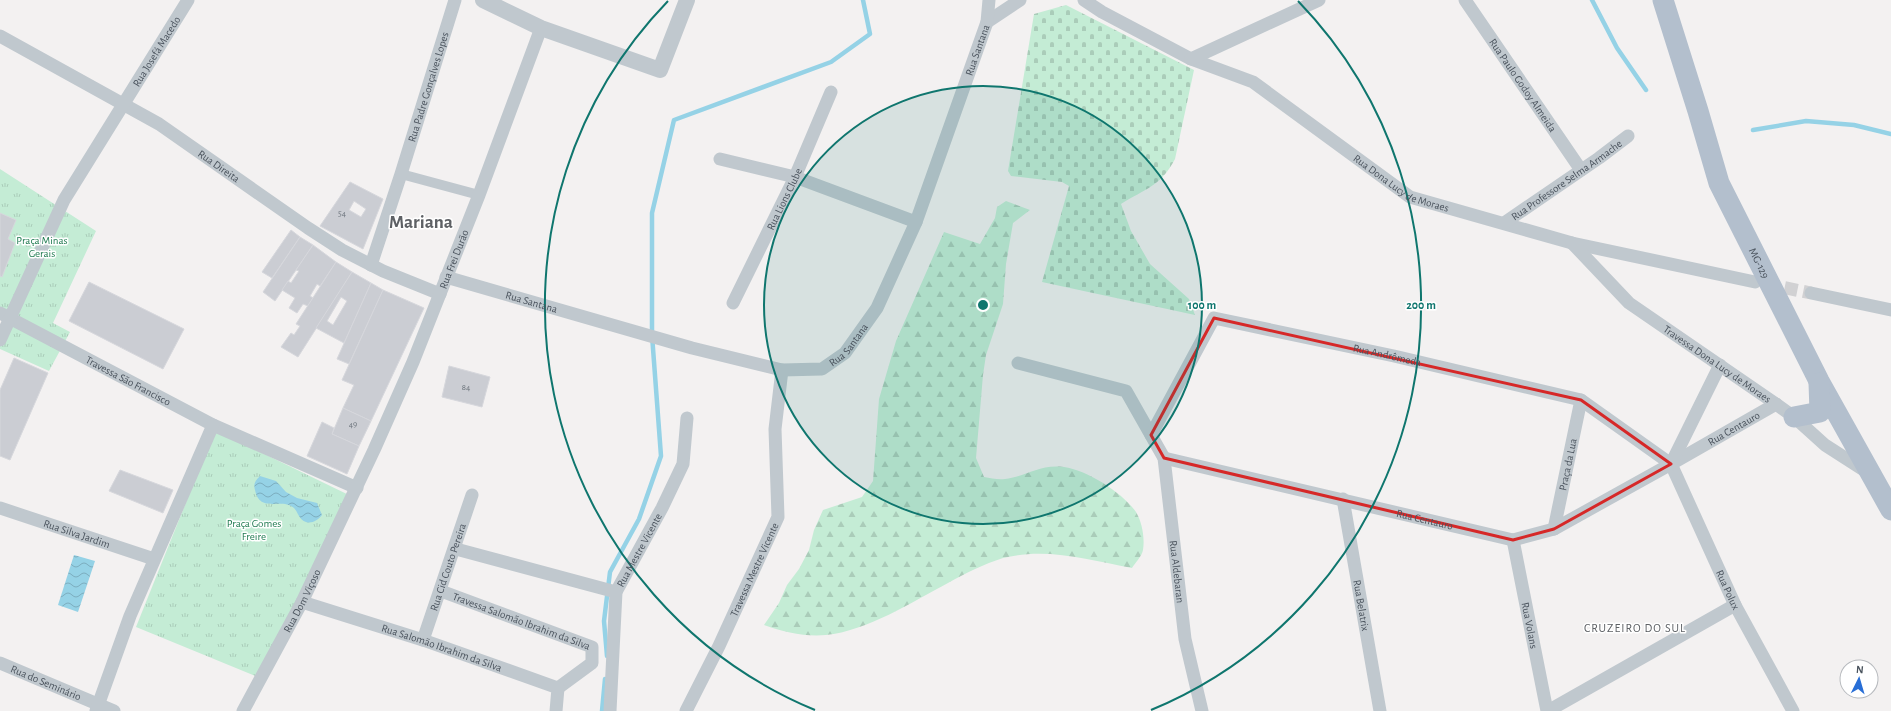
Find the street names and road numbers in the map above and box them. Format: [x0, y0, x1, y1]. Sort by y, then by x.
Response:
street label: Rua Josefá Macedo [131, 14, 183, 89]
street label: Rua Santana [963, 23, 992, 77]
street label: Rua Padre Gonçalves Lopes [406, 31, 451, 143]
street label: Rua Paulo Godoy Almeida [1487, 37, 1558, 134]
street label: Rua Professore Selma Armache [1509, 138, 1624, 222]
street label: Rua Direita [196, 148, 242, 185]
street label: Rua Dona Lucy de Moraes [1351, 153, 1450, 214]
street label: Rua Lions Clube [765, 167, 804, 232]
street label: Rua Frei Durão [438, 228, 471, 290]
street label: MG-129 [1747, 246, 1771, 280]
street label: Rua Santana [504, 289, 559, 315]
street label: Rua Santana [827, 322, 870, 368]
street label: Travessa Dona Lucy de Moraes [1661, 323, 1773, 405]
street label: Rua Andrômeda [1352, 343, 1422, 368]
street label: Travessa São Francisco [84, 354, 172, 408]
street label: Rua Centauro [1706, 410, 1762, 448]
street label: Praça da Lua [1557, 437, 1579, 492]
street label: Rua Centauro [1395, 508, 1454, 532]
street label: Rua Mestre Vicente [615, 512, 664, 589]
street label: Rua Silva Jardim [42, 518, 112, 550]
street label: Travessa Mestre Vicente [728, 521, 781, 618]
street label: Rua Cid Couto Pereira [428, 522, 468, 612]
street label: Rua Aldebaran [1168, 540, 1186, 604]
street label: Rua Dom Viçoso [282, 567, 323, 634]
street label: Rua Polux [1714, 568, 1742, 612]
street label: Rua Belatrix [1351, 579, 1371, 632]
street label: Travessa Salomão Ibrahim da Silva [451, 591, 592, 652]
street label: Rua Volans [1519, 601, 1539, 650]
street label: Rua Salomão Ibrahim da Silva [380, 622, 503, 674]
street label: Rua do Seminário [9, 663, 83, 703]

